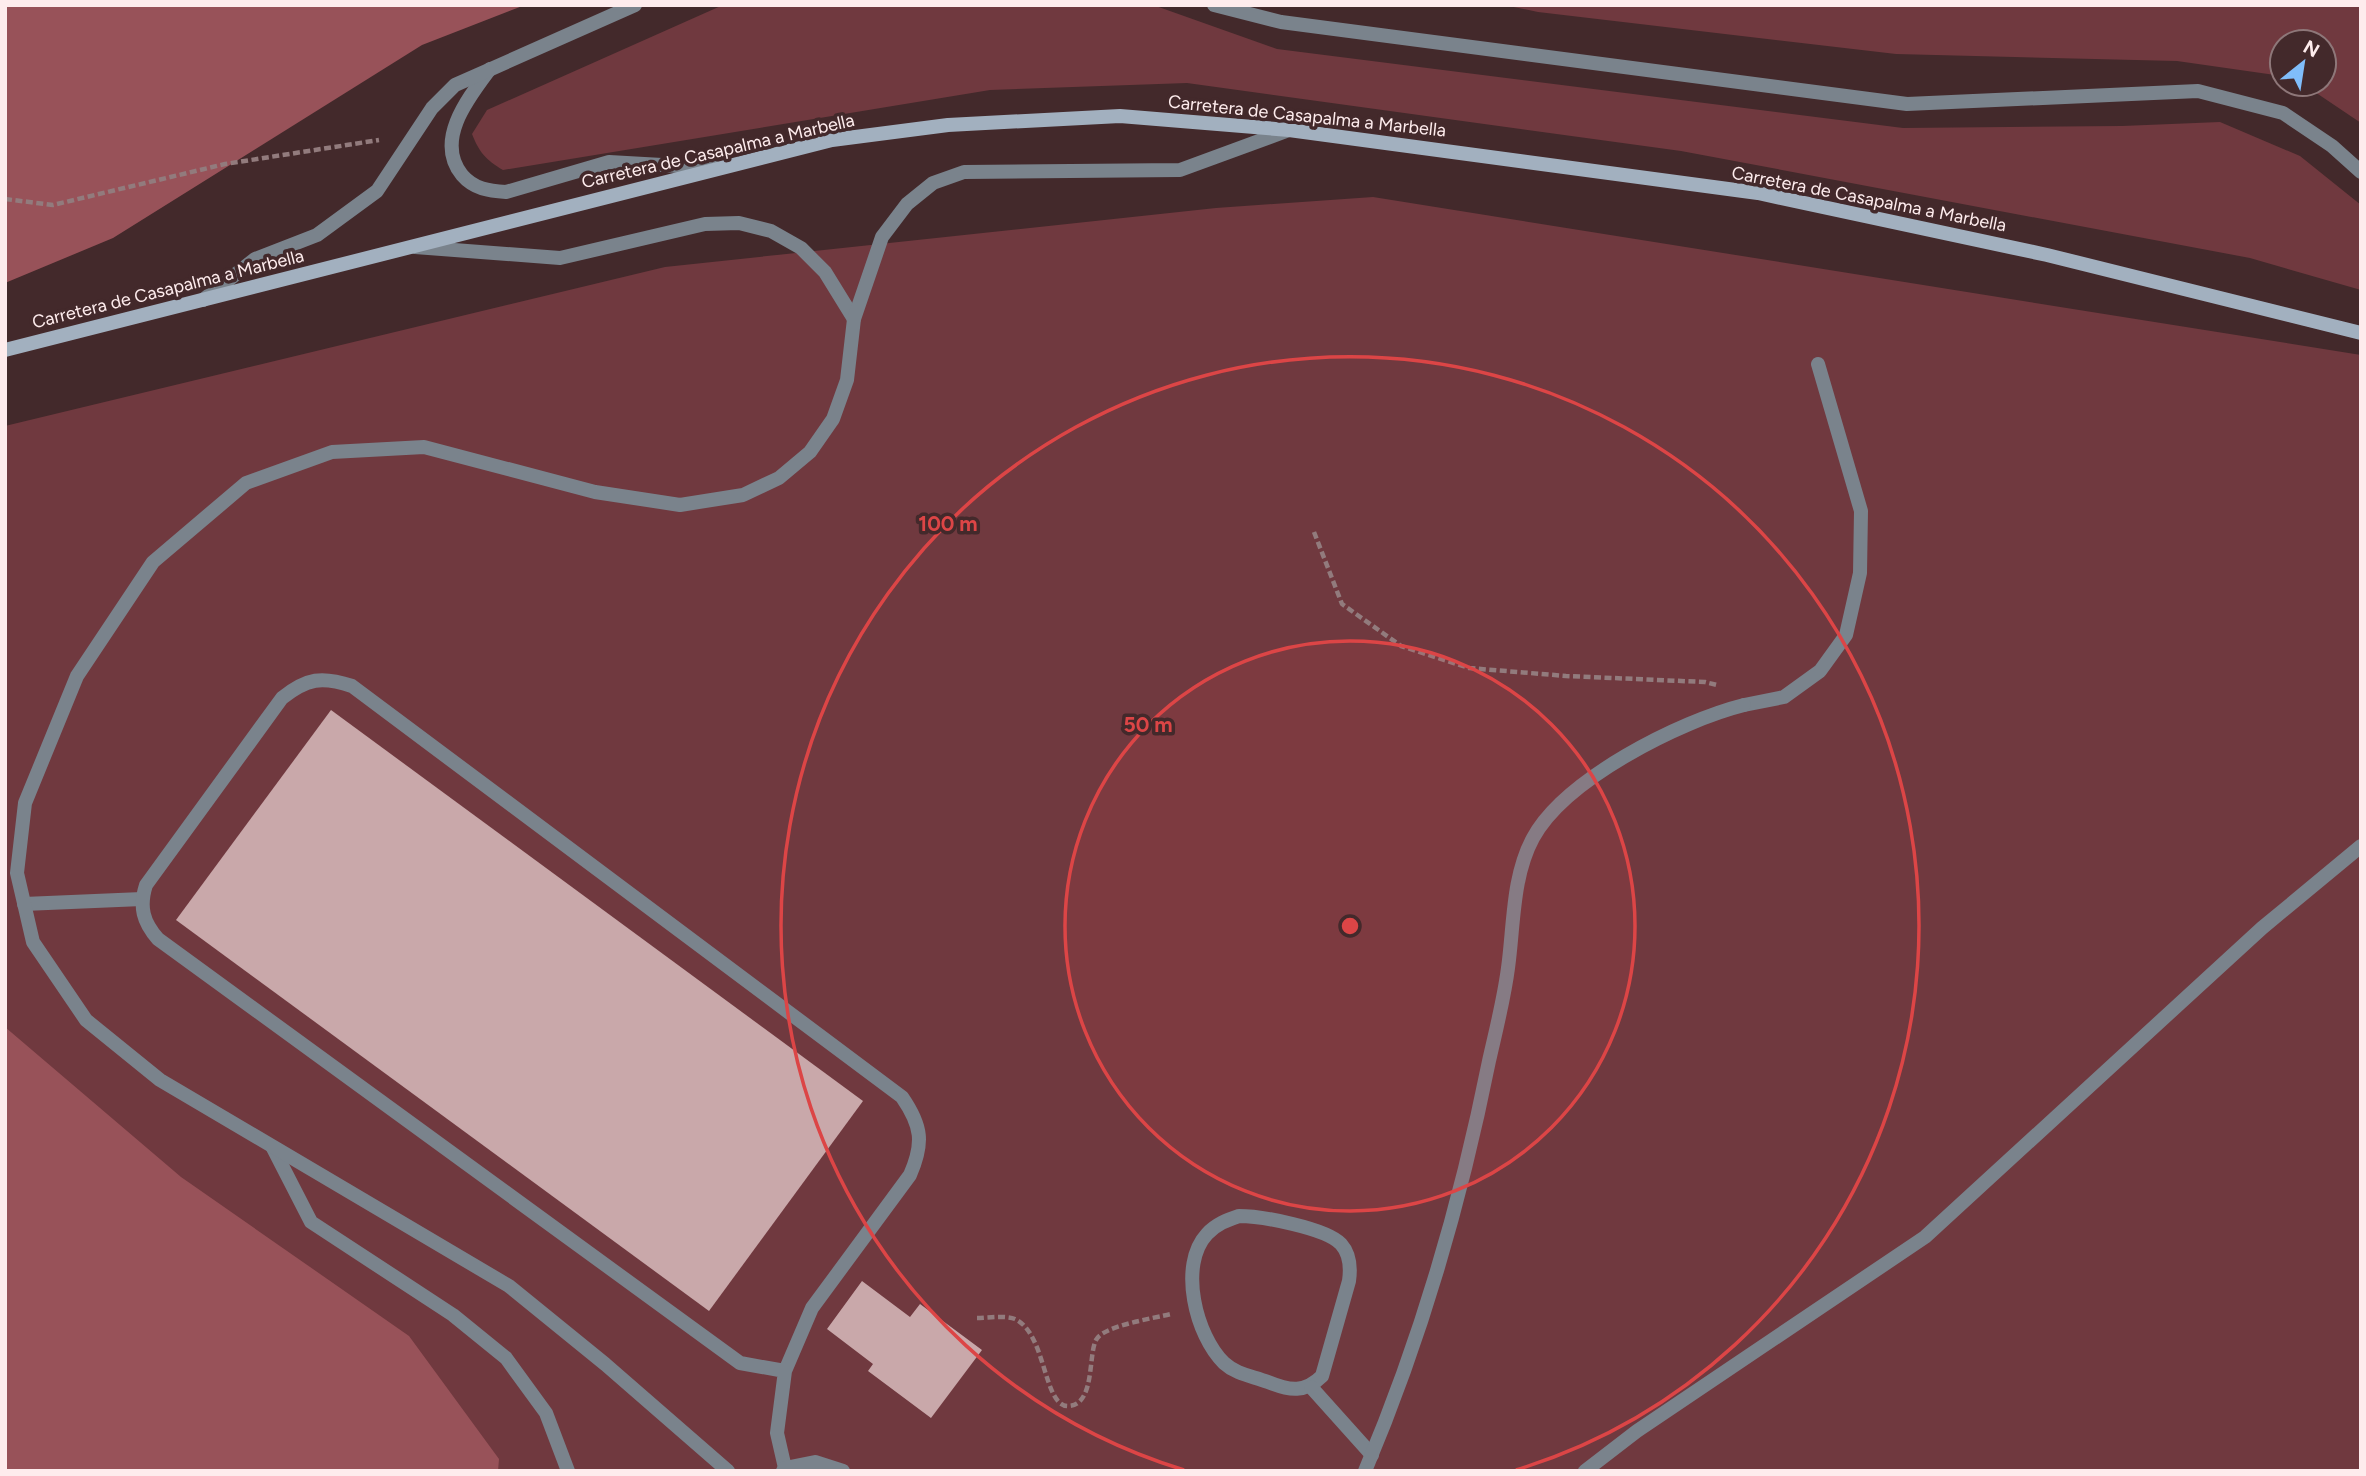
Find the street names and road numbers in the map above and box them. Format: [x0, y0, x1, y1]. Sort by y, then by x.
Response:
street label: Carretera de Casapalma a Marbella [1167, 90, 1447, 142]
street label: Carretera de Casapalma a Marbella [579, 109, 857, 193]
street label: Carretera de Casapalma a Marbella [1730, 162, 2008, 236]
street label: Carretera de Casapalma a Marbella [30, 245, 306, 333]

